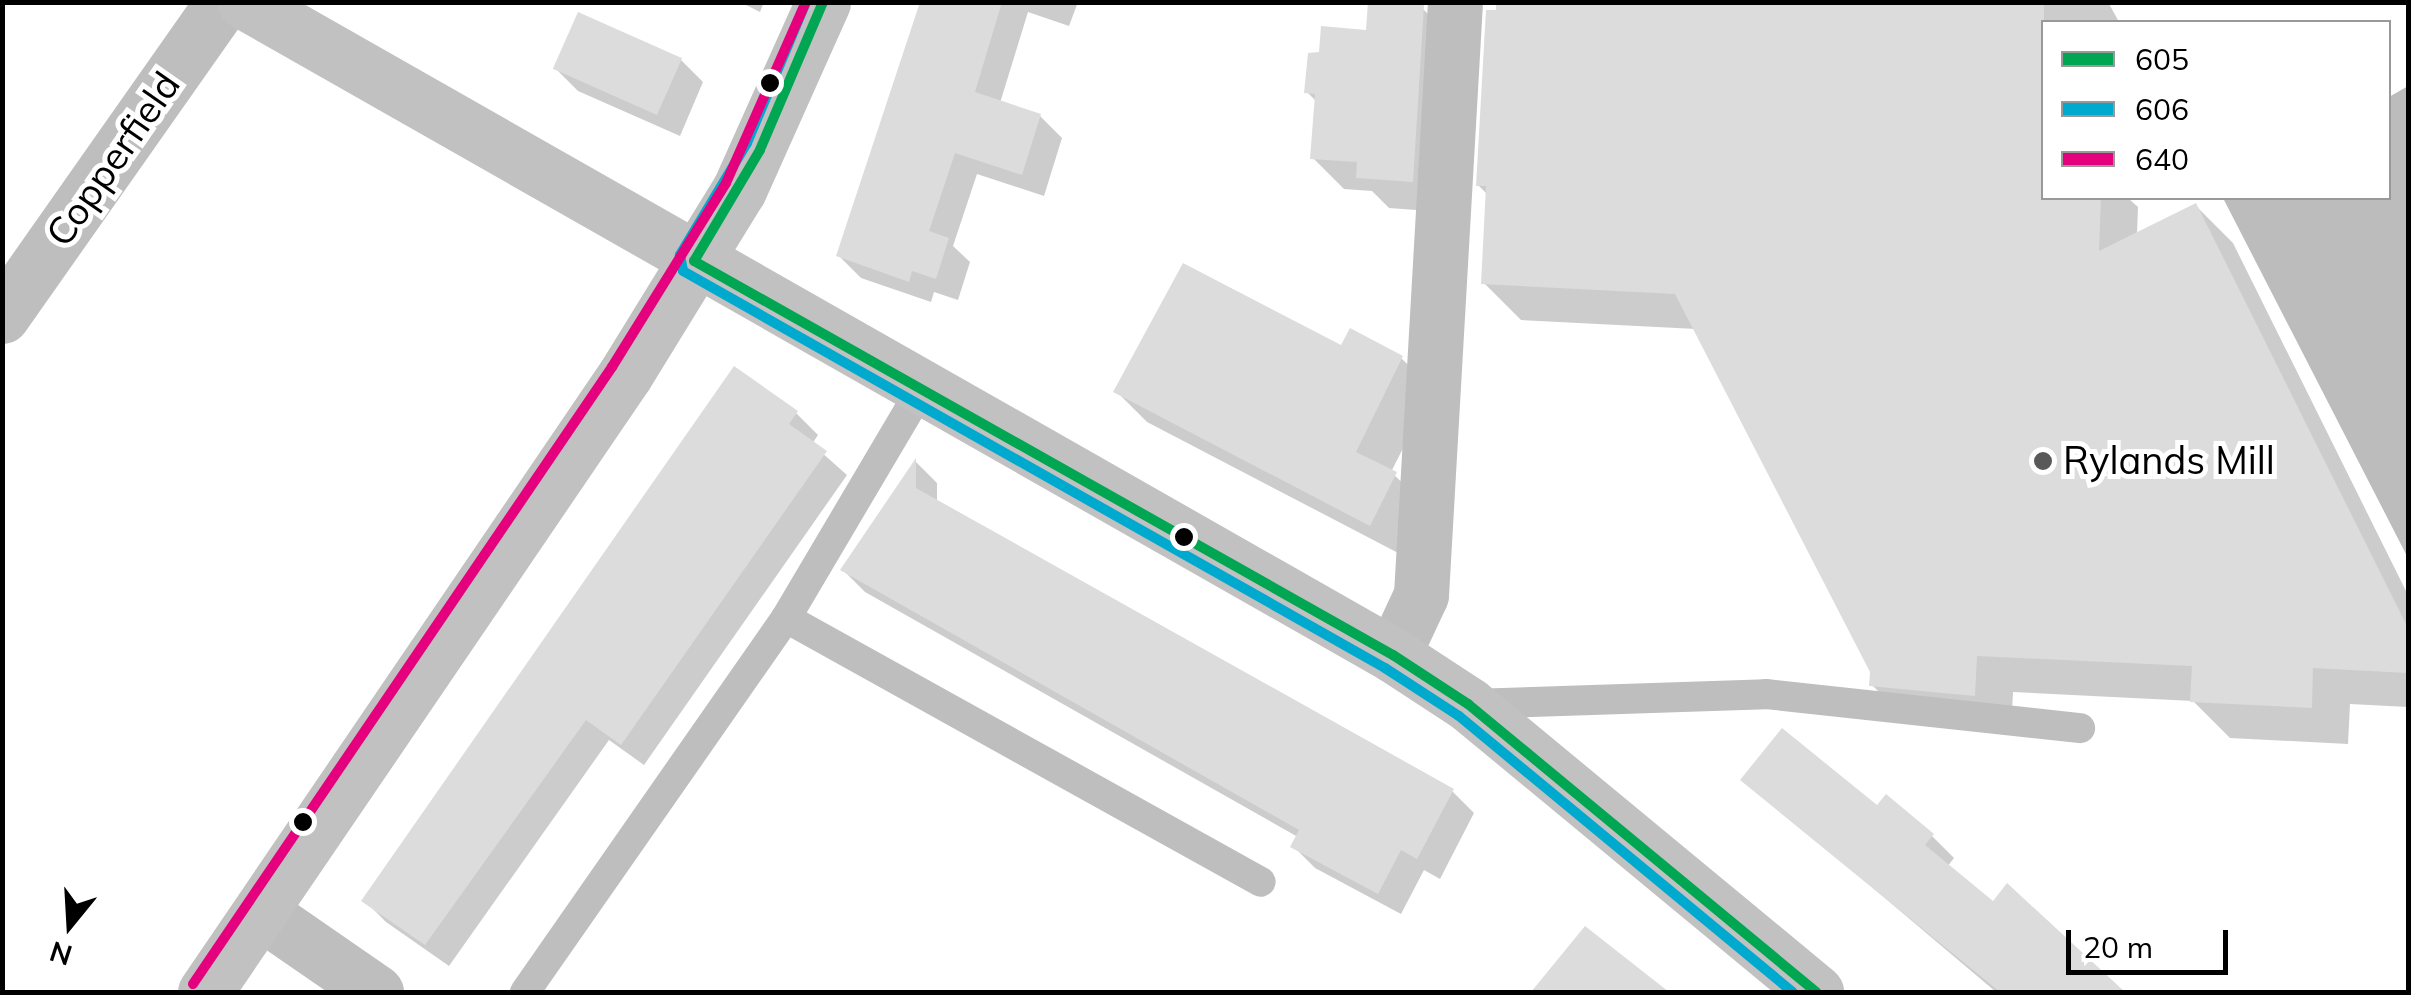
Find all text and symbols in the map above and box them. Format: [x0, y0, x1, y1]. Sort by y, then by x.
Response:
legend [2041, 20, 2391, 200]
text: 605 [2135, 40, 2189, 78]
street label: Copperfield [36, 63, 190, 255]
unlabelled marker [760, 73, 780, 93]
text: 606 [2135, 90, 2189, 128]
text: 640 [2135, 140, 2189, 178]
place label: Rylands Mill [2063, 438, 2275, 484]
marker: Rylands Mill [2032, 450, 2054, 472]
unlabelled marker [1174, 527, 1194, 547]
unlabelled marker [293, 812, 313, 832]
north arrow [20, 875, 120, 975]
scale bar [2071, 910, 2234, 972]
text: 20 m [2083, 928, 2153, 966]
text: N [45, 934, 76, 974]

